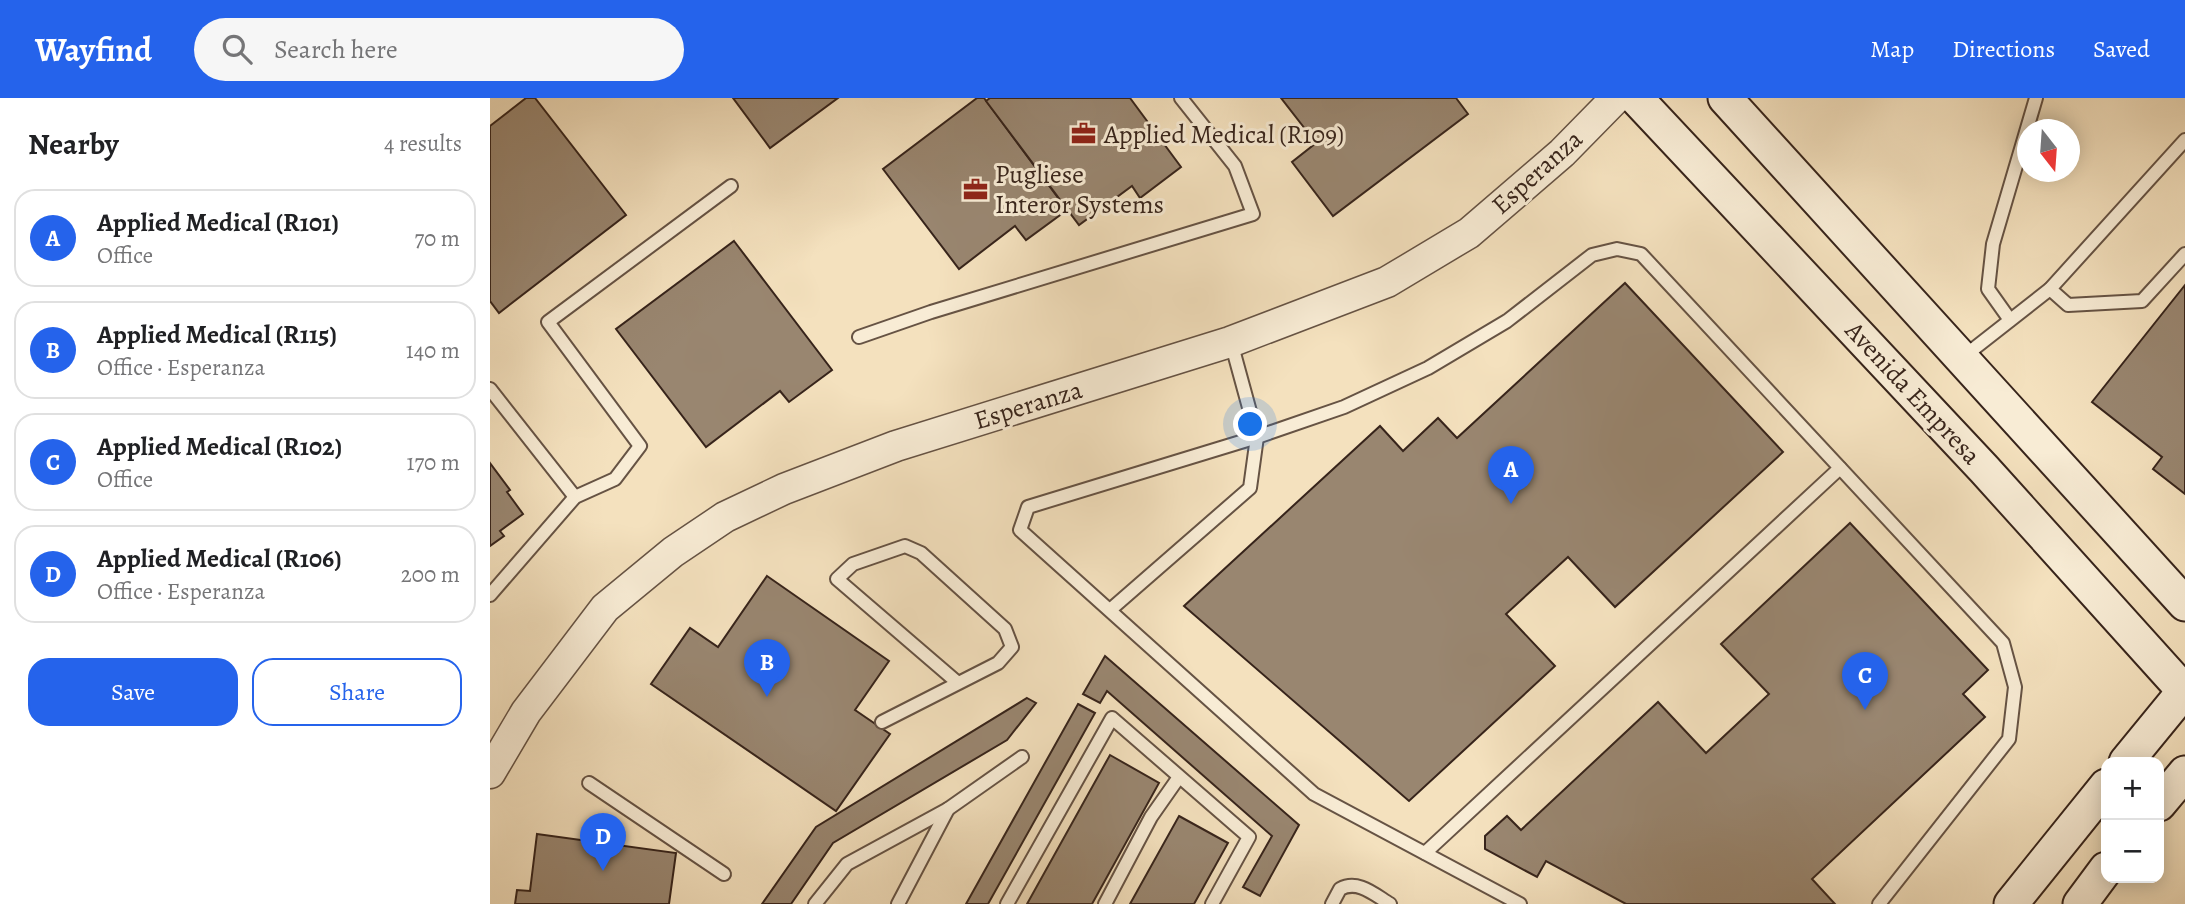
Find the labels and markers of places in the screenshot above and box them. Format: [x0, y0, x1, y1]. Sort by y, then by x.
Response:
place label: Applied Medical (R109) [1103, 117, 1344, 152]
office icon: Applied Medical (R109) [1070, 120, 1098, 148]
place label: Pugliese Interor Systems [995, 157, 1164, 222]
office icon: Pugliese Interor Systems [961, 175, 989, 203]
pin: A [1488, 446, 1534, 504]
pin: B [744, 639, 790, 697]
pin: C [1842, 652, 1888, 710]
pin: D [580, 813, 626, 871]

